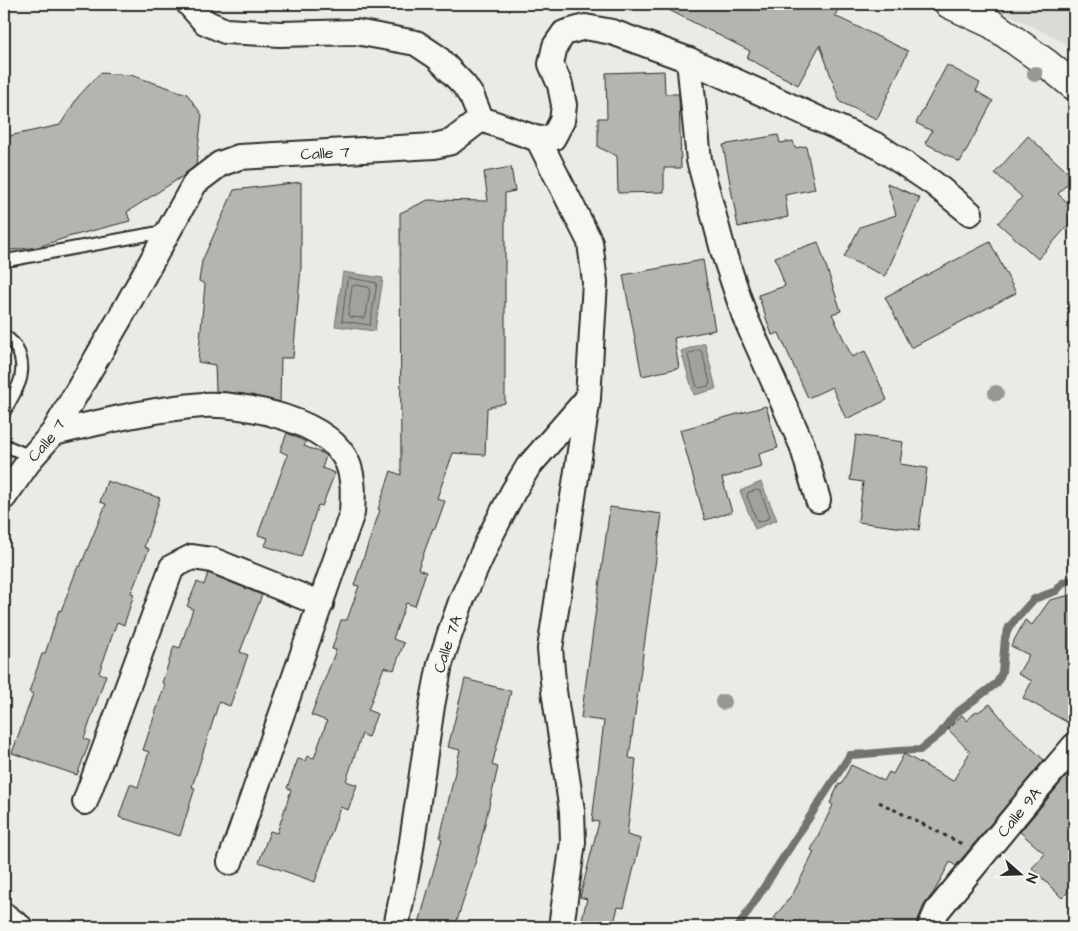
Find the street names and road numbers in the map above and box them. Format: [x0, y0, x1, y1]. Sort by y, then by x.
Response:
street label: Calle 7 [300, 141, 350, 166]
street label: Calle 7 [23, 415, 71, 467]
street label: Calle 7A [429, 612, 467, 675]
street label: Calle 9A [992, 783, 1047, 842]

